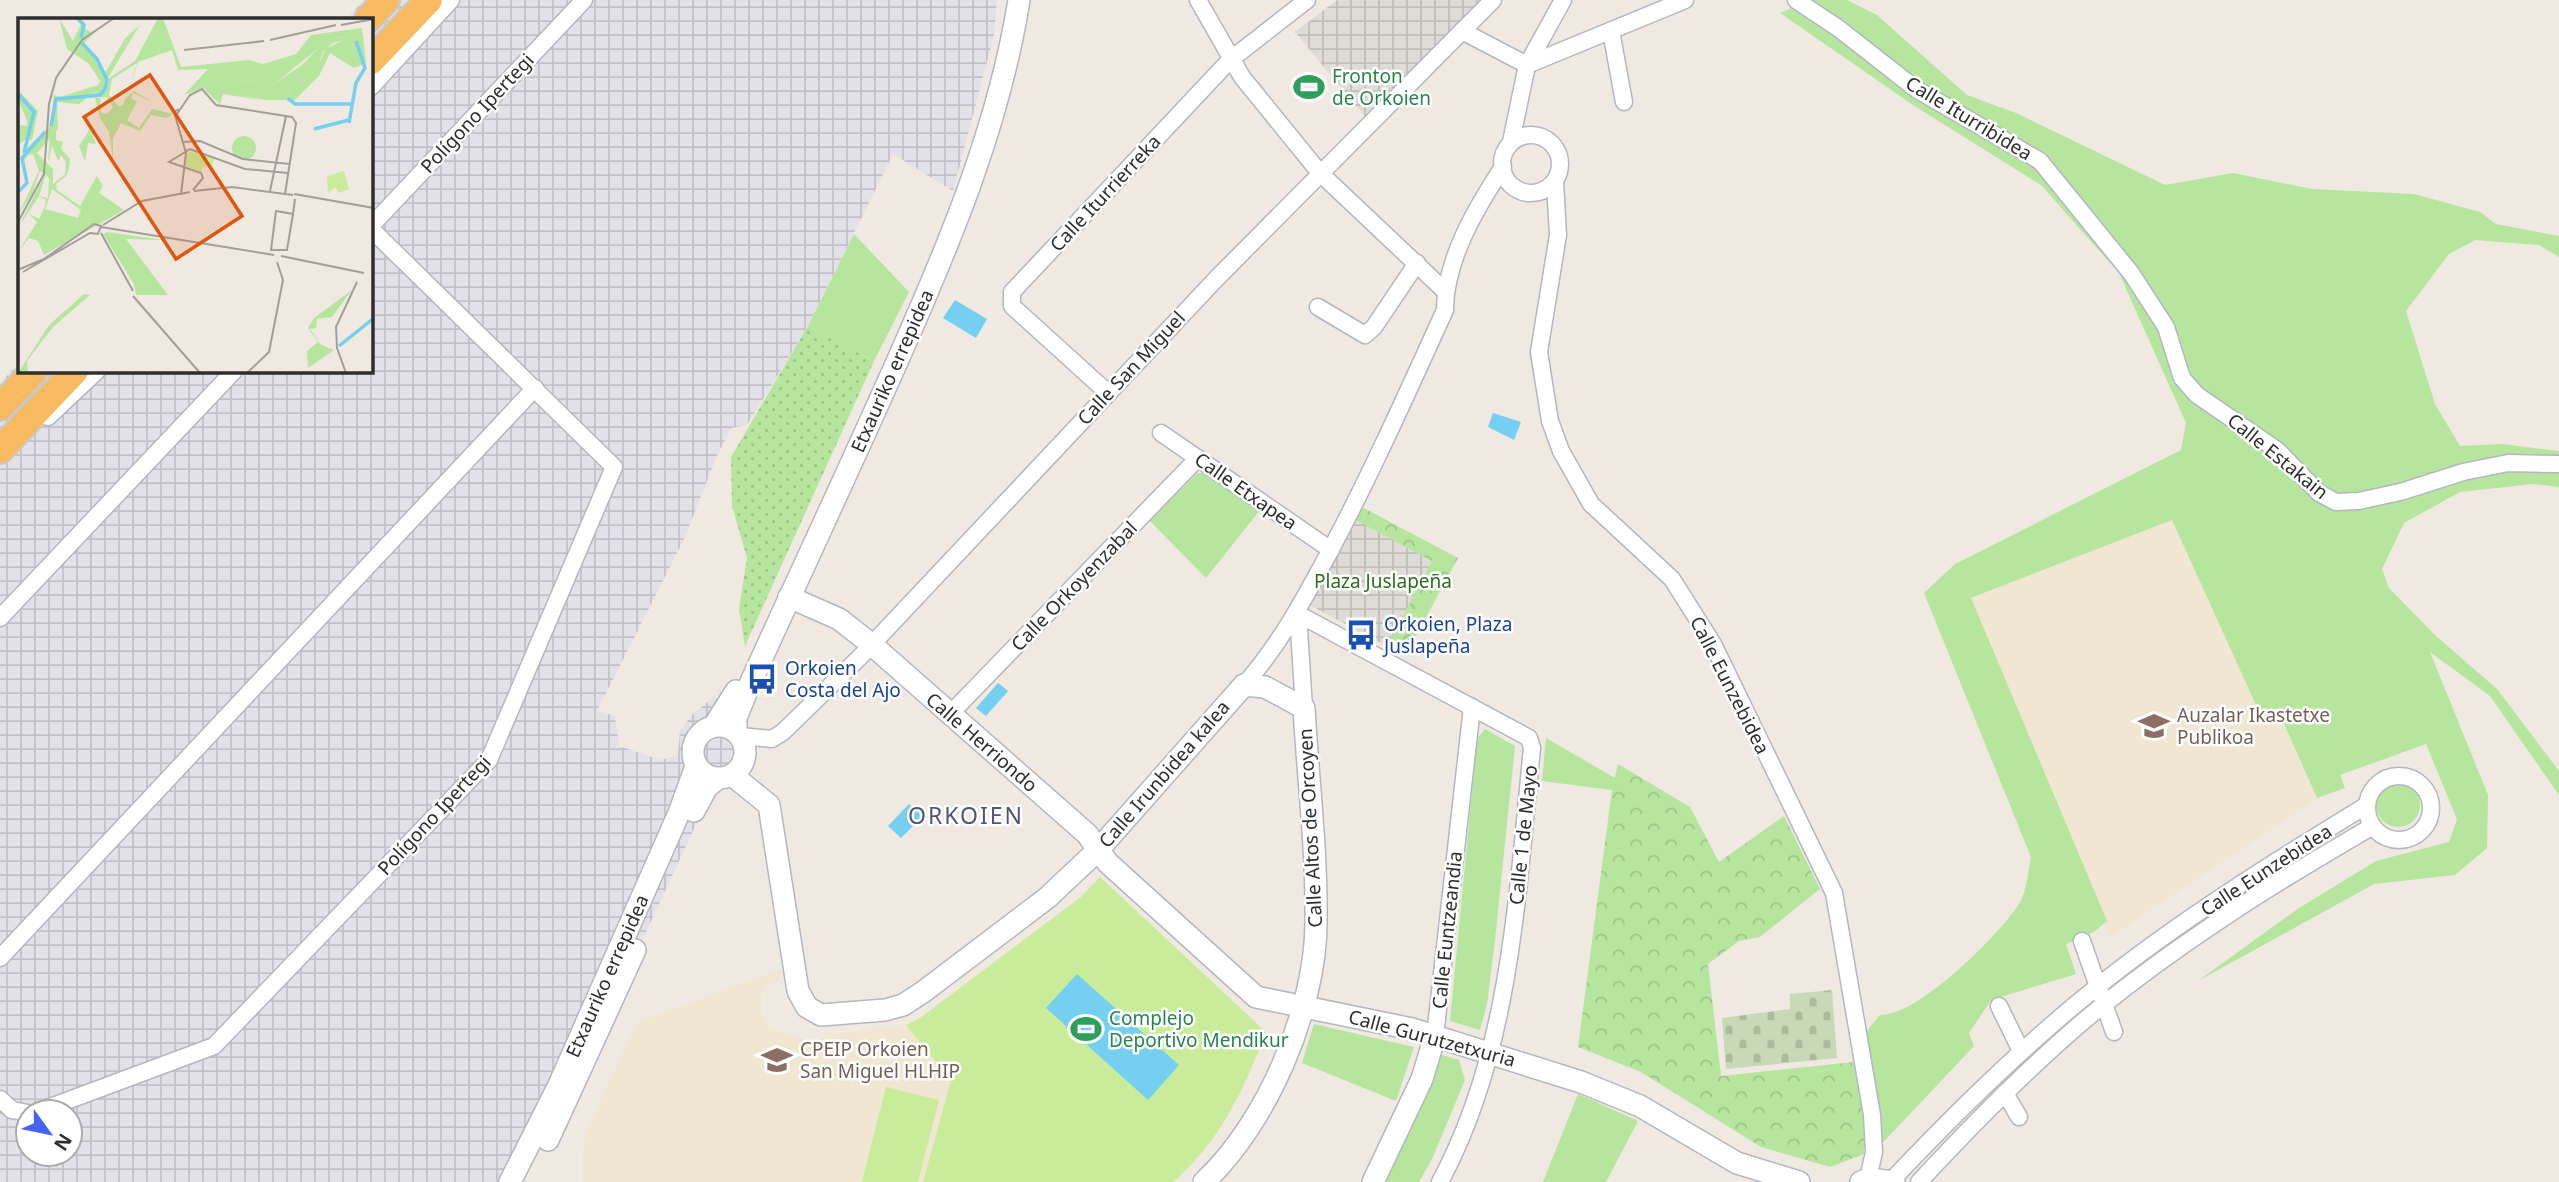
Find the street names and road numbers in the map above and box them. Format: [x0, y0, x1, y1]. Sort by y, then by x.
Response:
street label: Polígono Ipertegi [415, 47, 539, 179]
street label: Calle Iturribidea [1901, 70, 2037, 166]
street label: Calle Iturrierreka [1044, 129, 1166, 257]
street label: Etxauriko errepidea [844, 285, 940, 457]
street label: Calle San Miguel [1071, 305, 1191, 431]
street label: Calle Estakain [2222, 407, 2334, 505]
street label: Calle Etxapea [1190, 446, 1302, 536]
street label: Calle Orkoyenzabal [1005, 515, 1143, 657]
street label: Calle Eunzebidea [1684, 612, 1776, 758]
street label: Calle Herriondo [921, 686, 1043, 798]
street label: Calle Irunbidea kalea [1093, 695, 1235, 853]
street label: Calle Altos de Orcoyen [1292, 728, 1328, 928]
street label: Polígono Ipertegi [372, 749, 496, 881]
street label: Calle 1 de Mayo [1503, 764, 1543, 906]
street label: Calle Eunzebidea [2195, 818, 2337, 922]
street label: Calle Euntzeandia [1426, 850, 1468, 1010]
street label: Etxauriko errepidea [559, 890, 655, 1062]
street label: Calle Gurutzetxuria [1346, 1003, 1518, 1073]

